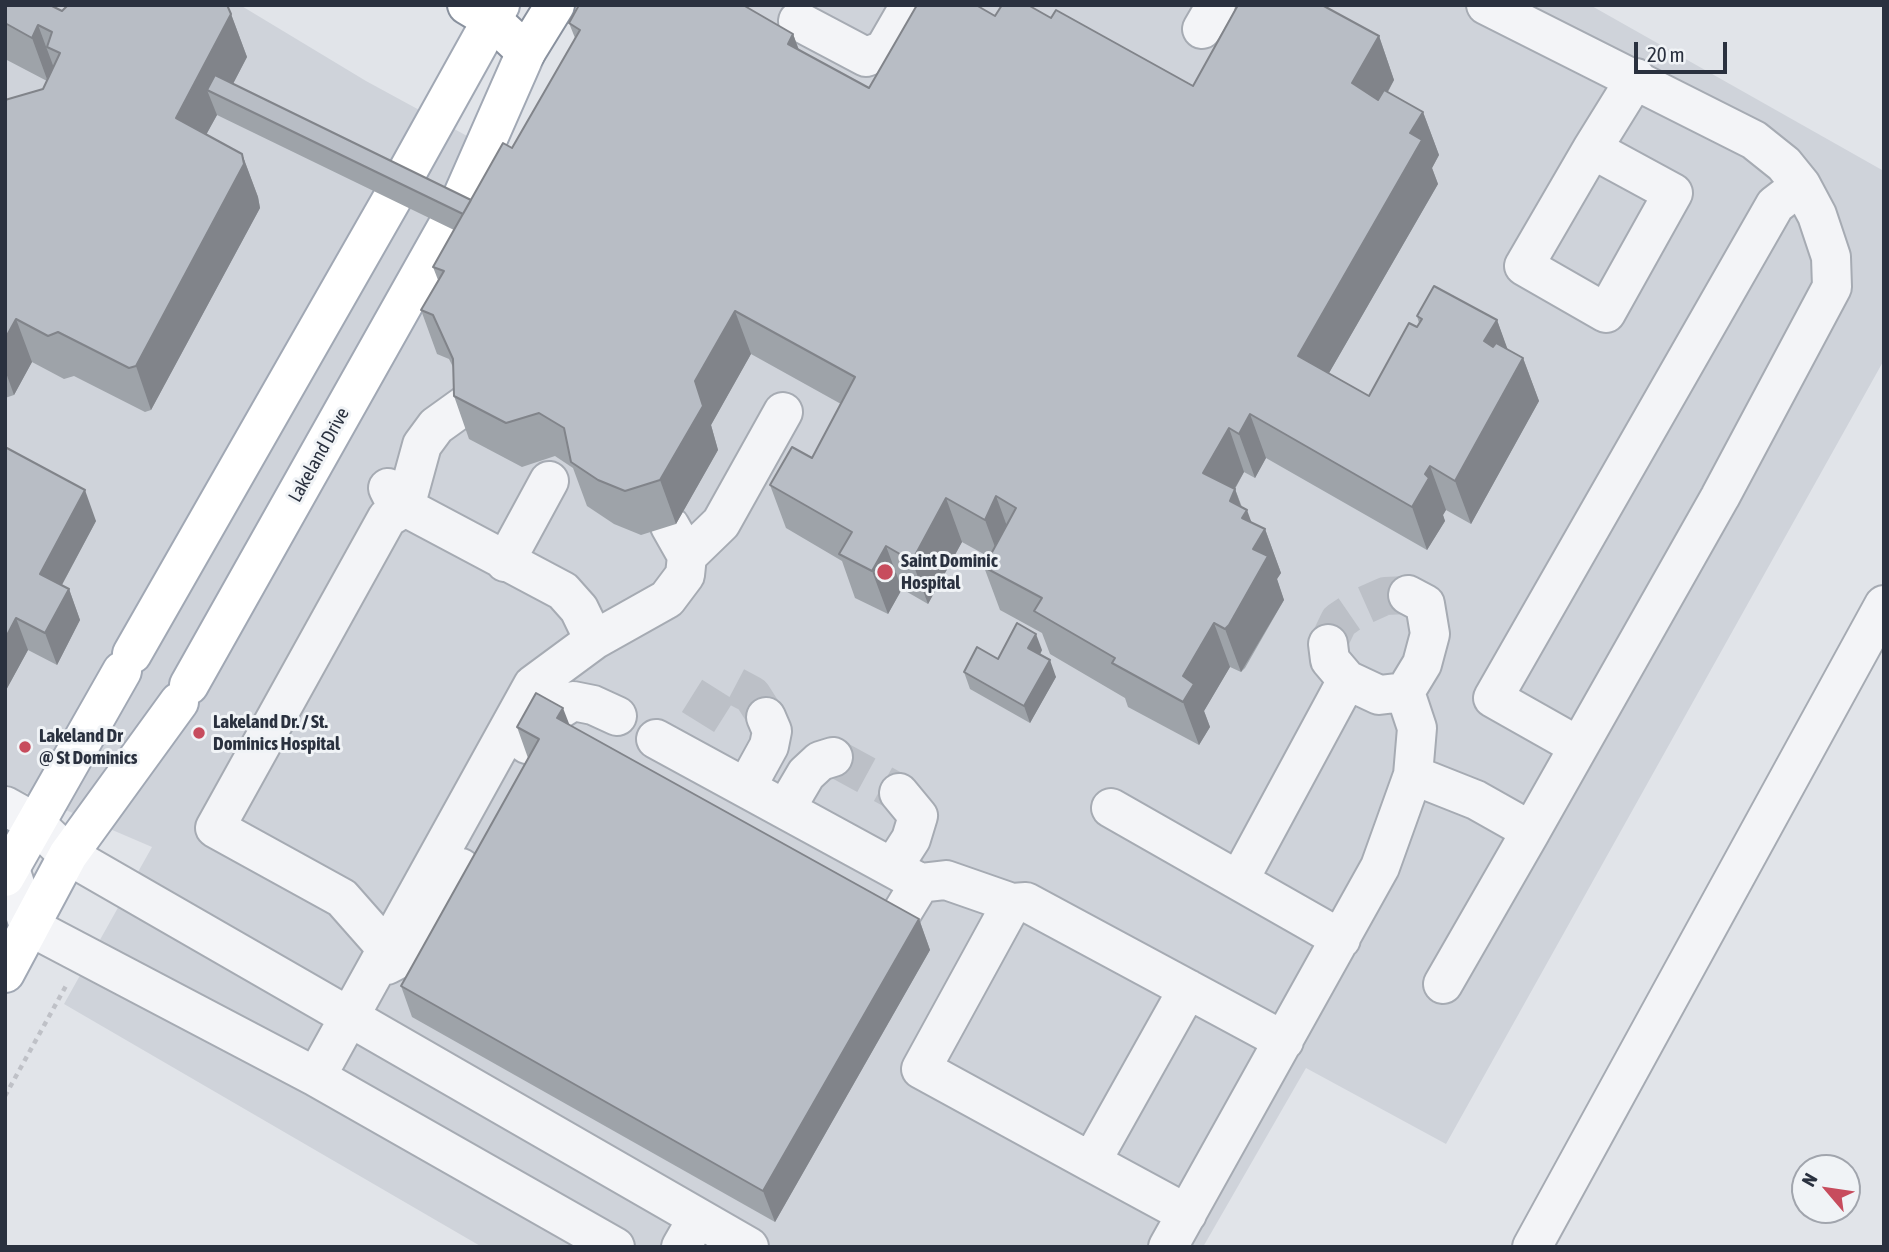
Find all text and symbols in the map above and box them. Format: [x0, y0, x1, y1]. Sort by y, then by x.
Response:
scale bar [1637, 28, 1730, 72]
text: 20 m [1647, 42, 1685, 66]
street label: Lakeland Drive [284, 404, 354, 506]
place label: Saint Dominic Hospital [901, 550, 998, 594]
marker: Saint Dominic Hospital [875, 562, 895, 582]
place label: Lakeland Dr. / St. Dominics Hospital [213, 711, 340, 755]
place label: Lakeland Dr @ St Dominics [39, 725, 137, 769]
marker: Lakeland Dr. / St. Dominics Hospital [191, 725, 207, 741]
marker: Lakeland Dr @ St Dominics [17, 739, 33, 755]
north arrow [1791, 1154, 1861, 1224]
text: N [1797, 1170, 1822, 1190]

